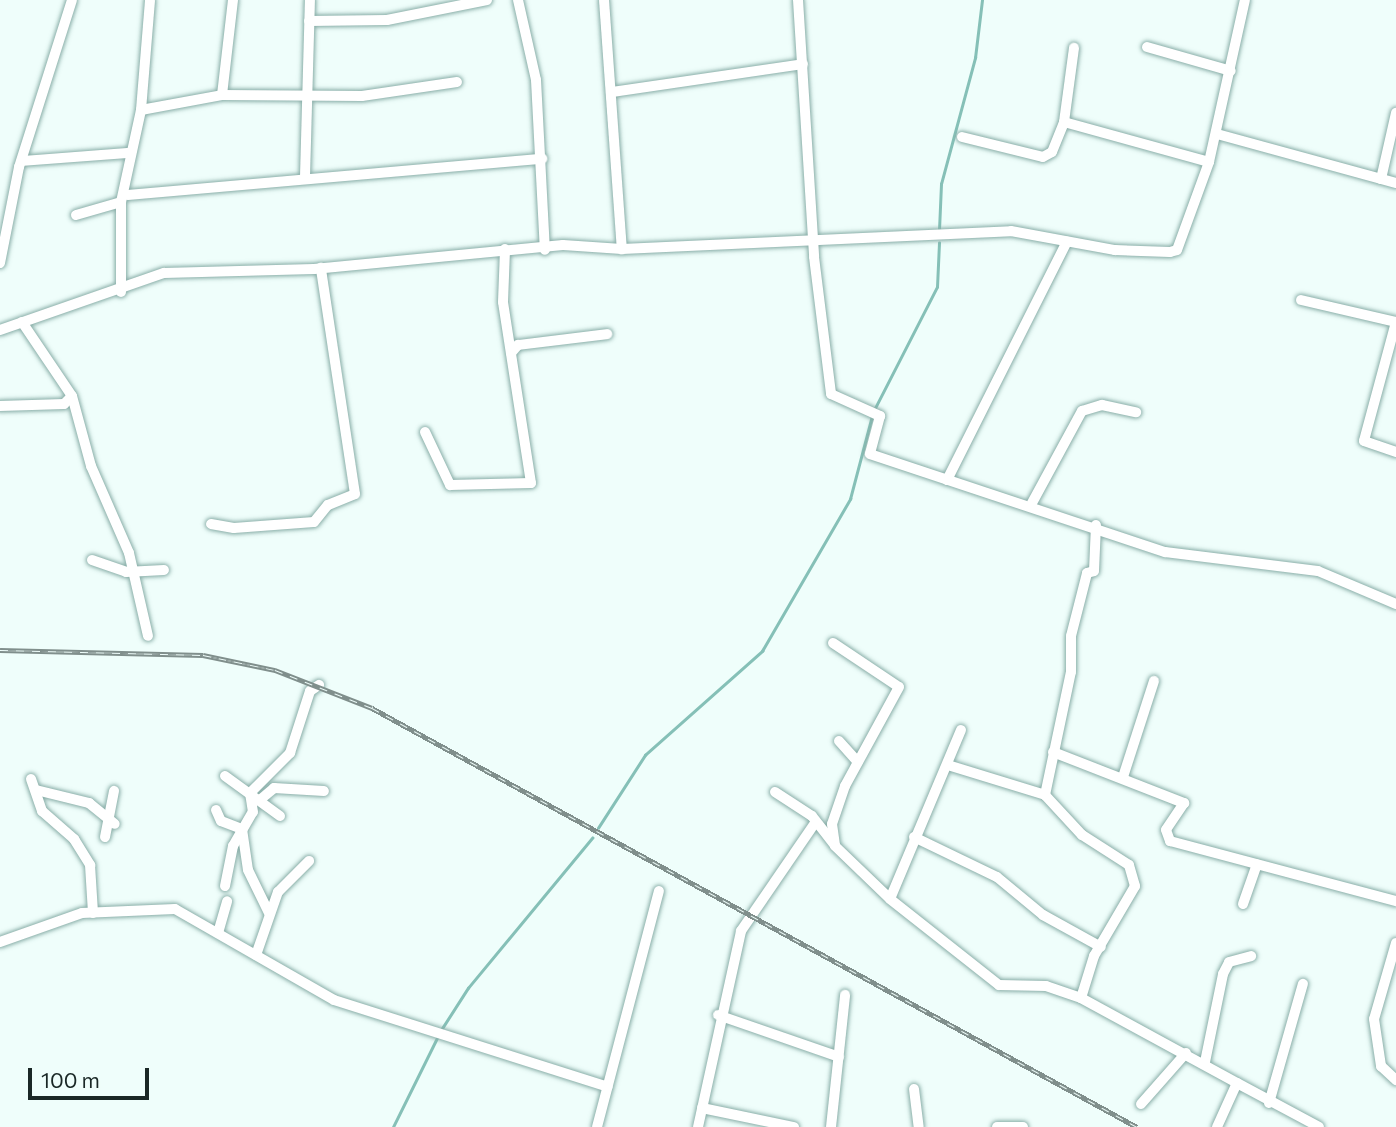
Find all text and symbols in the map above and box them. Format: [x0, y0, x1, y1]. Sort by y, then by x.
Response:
scale bar [32, 1054, 152, 1098]
text: 100 m [41, 1067, 100, 1092]

